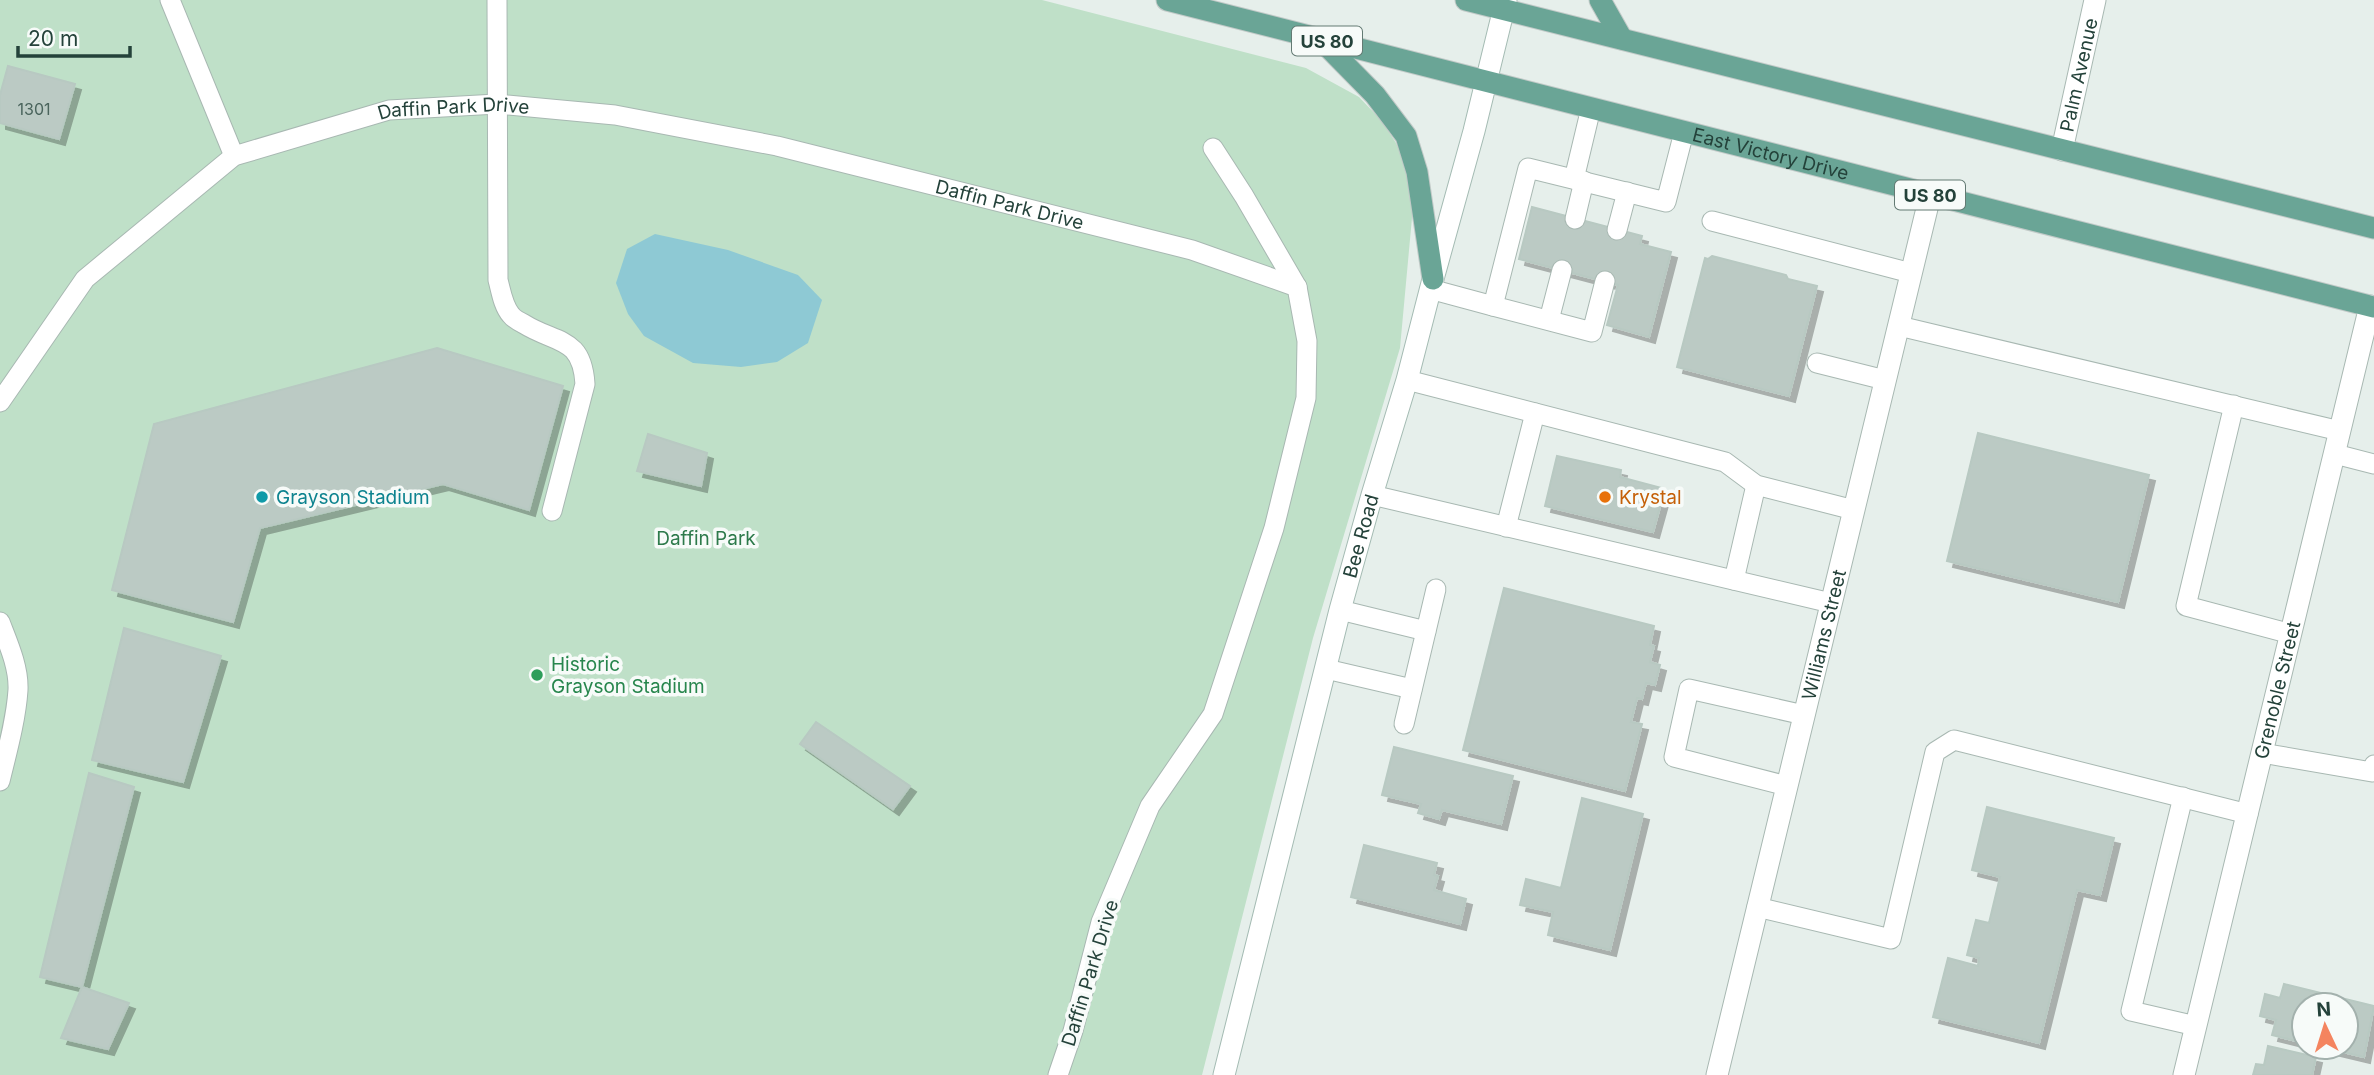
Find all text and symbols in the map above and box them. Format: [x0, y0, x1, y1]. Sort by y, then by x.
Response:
scale bar [18, 14, 130, 58]
street label: Palm Avenue [2055, 16, 2102, 134]
text: 20 m [28, 26, 78, 51]
road number: US 80 [1292, 26, 1362, 56]
street label: Daffin Park Drive [375, 92, 530, 124]
house number: 1301 [18, 99, 51, 119]
street label: East Victory Drive [1690, 123, 1851, 184]
street label: Daffin Park Drive [933, 175, 1086, 234]
road number: US 80 [1895, 180, 1965, 210]
place label: Grayson Stadium [276, 486, 430, 509]
place label: Krystal [1619, 486, 1682, 509]
marker: Grayson Stadium [254, 489, 270, 505]
marker: Krystal [1597, 489, 1613, 505]
street label: Bee Road [1338, 492, 1383, 580]
park label: Daffin Park [656, 527, 756, 550]
street label: Williams Street [1797, 567, 1851, 702]
street label: Grenoble Street [2249, 619, 2305, 761]
place label: Historic Grayson Stadium [551, 653, 705, 698]
marker: Historic Grayson Stadium [529, 667, 545, 683]
street label: Daffin Park Drive [1057, 897, 1123, 1049]
north arrow [2290, 991, 2360, 1061]
text: N [2316, 998, 2332, 1022]

